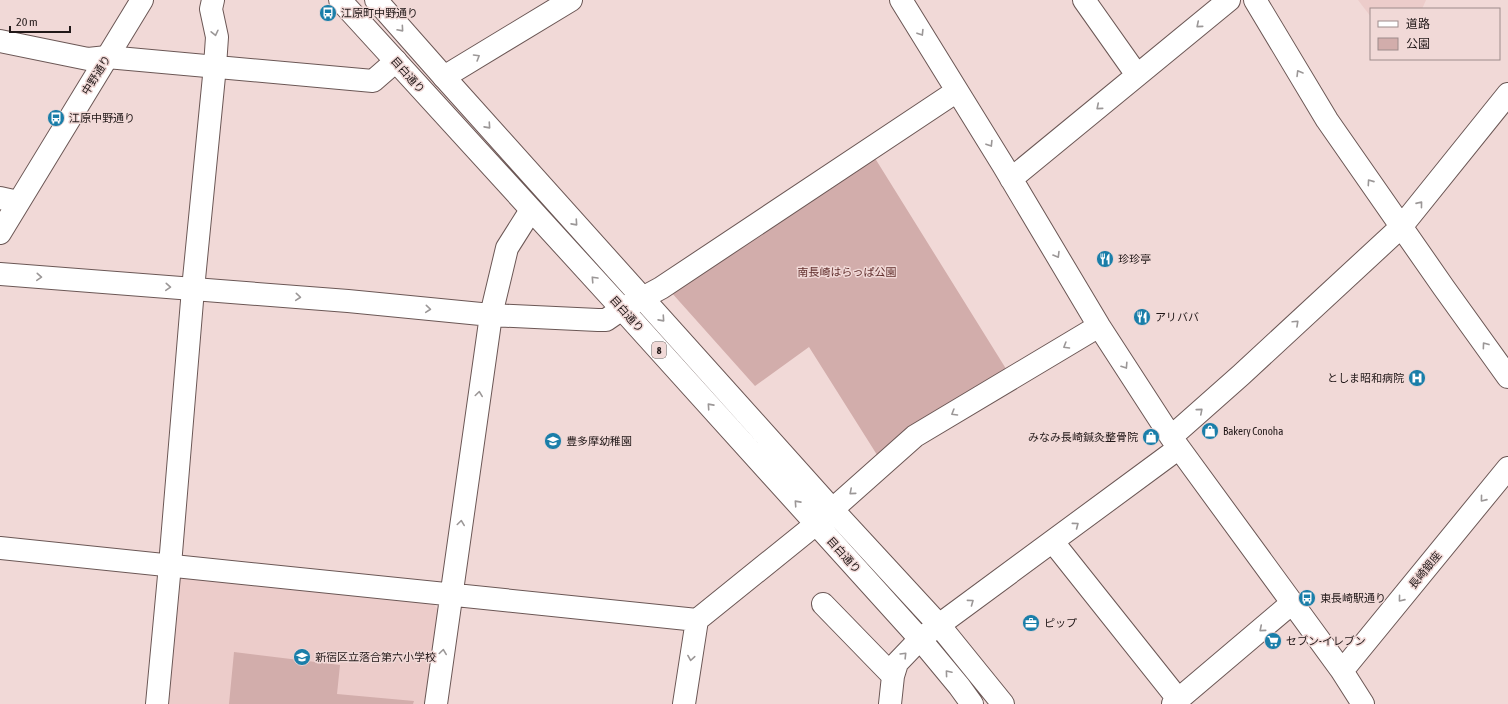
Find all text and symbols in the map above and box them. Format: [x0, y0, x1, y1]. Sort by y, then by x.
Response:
bus stop icon: 江原町中野通り [318, 3, 338, 23]
place label: 江原町中野通り [341, 7, 418, 19]
scale bar [10, 8, 70, 34]
legend [1370, 8, 1500, 60]
text: 20 m [16, 15, 38, 29]
text: 道路 [1406, 17, 1430, 31]
one-way arrow [1197, 20, 1204, 27]
one-way arrow [397, 25, 404, 32]
one-way arrow [917, 29, 924, 36]
one-way arrow [210, 30, 218, 36]
text: 公園 [1406, 37, 1430, 51]
street label: 中野通り [79, 53, 113, 97]
one-way arrow [473, 54, 480, 62]
street label: 目白通り [389, 55, 427, 95]
one-way arrow [1296, 70, 1303, 77]
one-way arrow [1096, 102, 1103, 109]
bus stop icon: 江原中野通り [46, 108, 66, 128]
place label: 江原中野通り [69, 112, 135, 124]
one-way arrow [483, 122, 490, 129]
one-way arrow [985, 140, 992, 147]
one-way arrow [1367, 179, 1375, 186]
one-way arrow [1415, 202, 1422, 209]
one-way arrow [570, 218, 578, 226]
restaurant icon: 珍珍亭 [1095, 249, 1115, 269]
one-way arrow [1052, 251, 1059, 258]
place label: 珍珍亭 [1118, 253, 1151, 265]
park label: 南長崎はらっぱ公園 [798, 266, 897, 278]
one-way arrow [36, 272, 42, 281]
one-way arrow [591, 276, 599, 284]
one-way arrow [165, 282, 172, 291]
one-way arrow [295, 293, 301, 302]
street label: 目白通り [608, 294, 646, 334]
one-way arrow [425, 304, 431, 313]
restaurant icon: アリババ [1132, 307, 1152, 327]
place label: アリババ [1155, 311, 1199, 323]
one-way arrow [657, 315, 664, 322]
one-way arrow [1291, 321, 1299, 328]
one-way arrow [1063, 341, 1070, 348]
road number: 8 [652, 342, 666, 358]
one-way arrow [1483, 343, 1490, 350]
one-way arrow [1120, 362, 1128, 369]
hospital icon: としま昭和病院 [1407, 368, 1427, 388]
place label: としま昭和病院 [1327, 372, 1404, 384]
one-way arrow [474, 391, 483, 397]
one-way arrow [707, 403, 714, 411]
one-way arrow [951, 408, 958, 415]
one-way arrow [1195, 408, 1203, 416]
shop icon: Bakery Conoha [1200, 421, 1220, 441]
place label: Bakery Conoha [1223, 425, 1283, 437]
shop icon: みなみ長崎鍼灸整骨院 [1141, 427, 1161, 447]
school or university icon: 豊多摩幼稚園 [543, 431, 563, 451]
place label: みなみ長崎鍼灸整骨院 [1028, 431, 1138, 443]
place label: 豊多摩幼稚園 [566, 435, 632, 447]
one-way arrow [849, 487, 856, 494]
one-way arrow [1481, 494, 1488, 501]
one-way arrow [794, 500, 802, 508]
one-way arrow [456, 520, 465, 526]
one-way arrow [1071, 522, 1078, 529]
street label: 目白通り [825, 535, 863, 575]
street label: 長崎銀座 [1406, 549, 1444, 591]
bus stop icon: 東長崎駅通り [1297, 588, 1317, 608]
place label: 東長崎駅通り [1320, 592, 1386, 604]
one-way arrow [1399, 595, 1406, 602]
one-way arrow [967, 599, 974, 606]
office icon: ピップ [1021, 613, 1041, 633]
place label: ピップ [1044, 617, 1077, 629]
one-way arrow [1259, 624, 1266, 631]
supermarket icon: セブン-イレブン [1263, 631, 1283, 651]
place label: セブン-イレブン [1286, 635, 1366, 647]
school or university icon: 新宿区立落合第六小学校 [292, 647, 312, 667]
one-way arrow [438, 648, 447, 655]
place label: 新宿区立落合第六小学校 [315, 651, 436, 663]
one-way arrow [899, 652, 907, 660]
one-way arrow [687, 655, 696, 662]
one-way arrow [946, 670, 953, 678]

